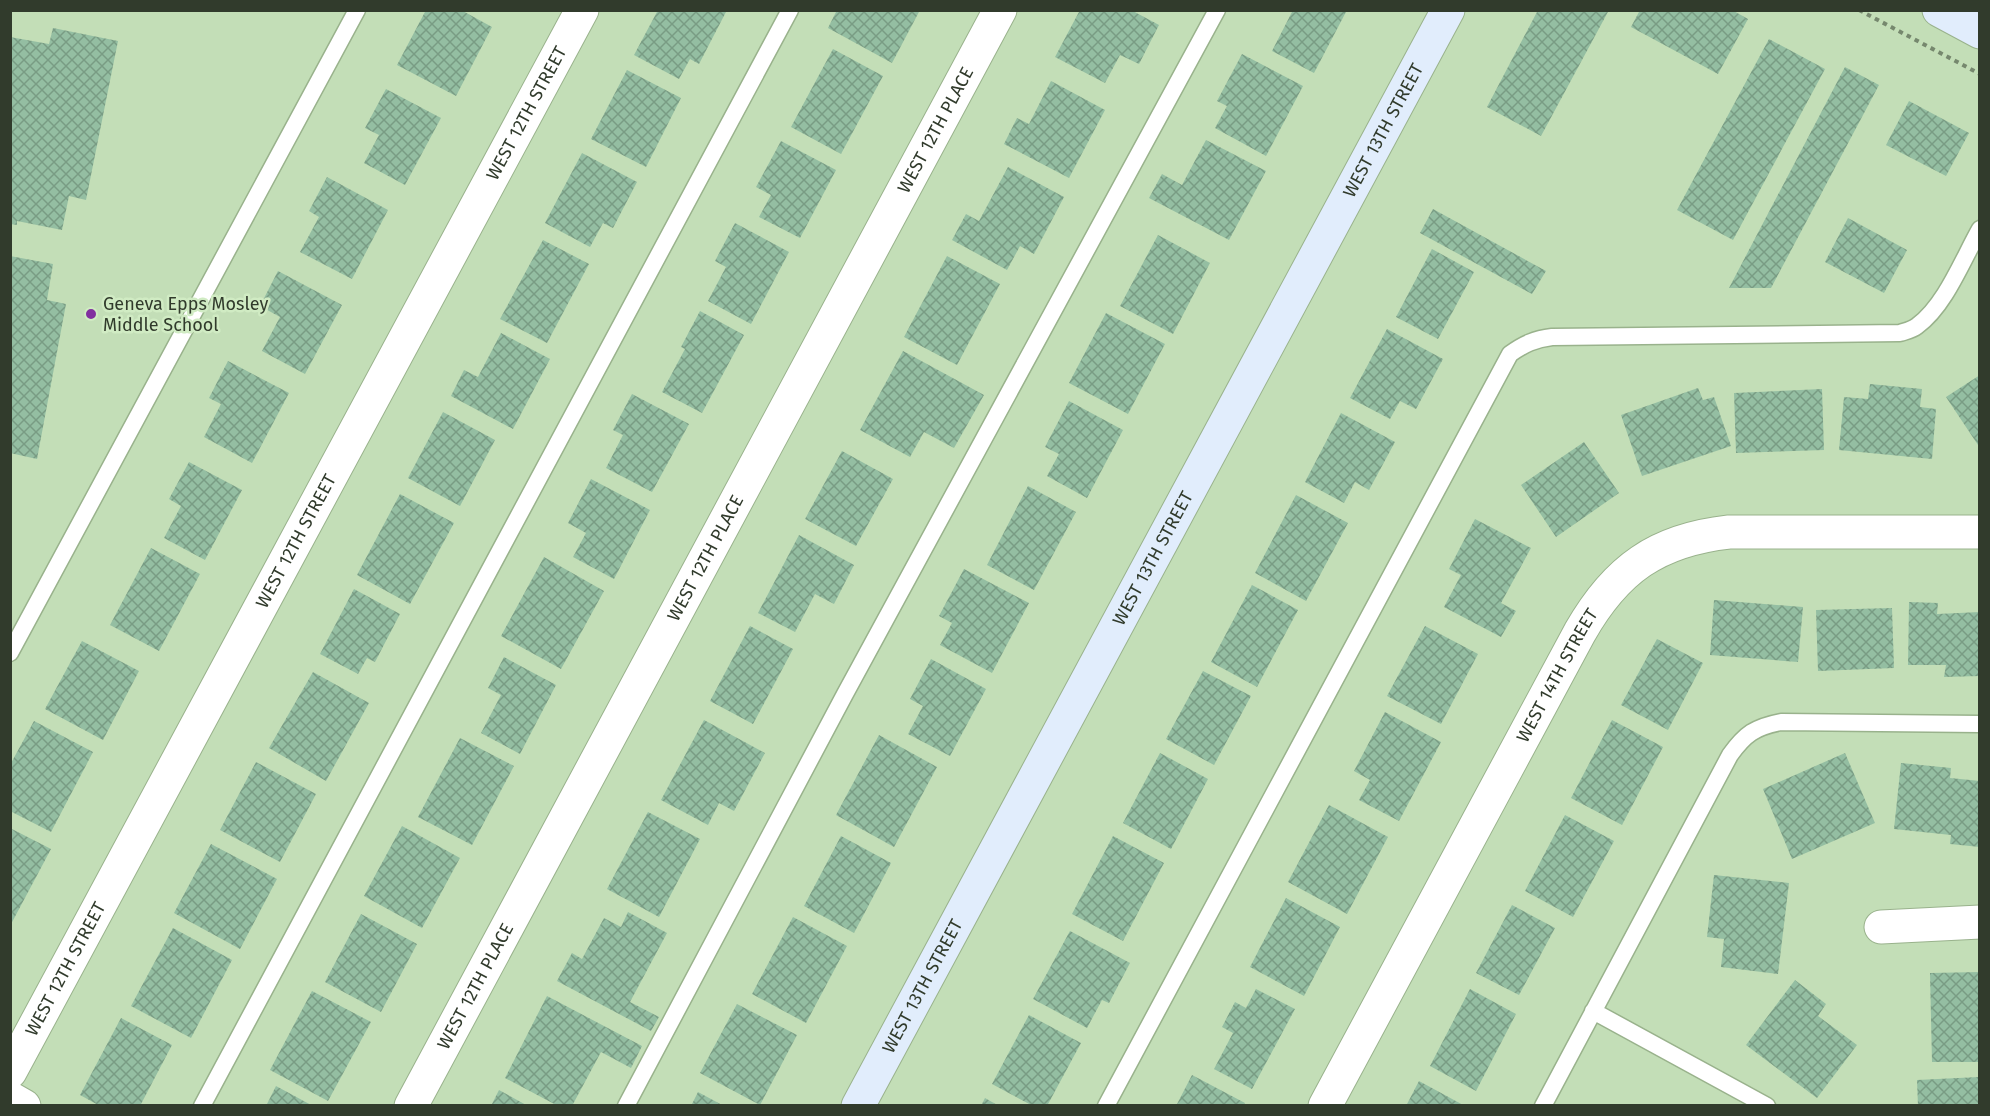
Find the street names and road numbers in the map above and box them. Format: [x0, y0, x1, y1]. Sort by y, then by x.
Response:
street label: WEST 12TH STREET [481, 42, 572, 184]
street label: WEST 13TH STREET [1338, 59, 1428, 201]
street label: WEST 12TH PLACE [893, 63, 978, 197]
street label: WEST 12TH STREET [251, 470, 341, 612]
street label: WEST 13TH STREET [1108, 487, 1198, 629]
street label: WEST 12TH PLACE [663, 491, 748, 625]
street label: WEST 14TH STREET [1512, 604, 1603, 746]
street label: WEST 12TH STREET [21, 898, 111, 1040]
street label: WEST 13TH STREET [878, 915, 968, 1057]
street label: WEST 12TH PLACE [433, 919, 518, 1053]

